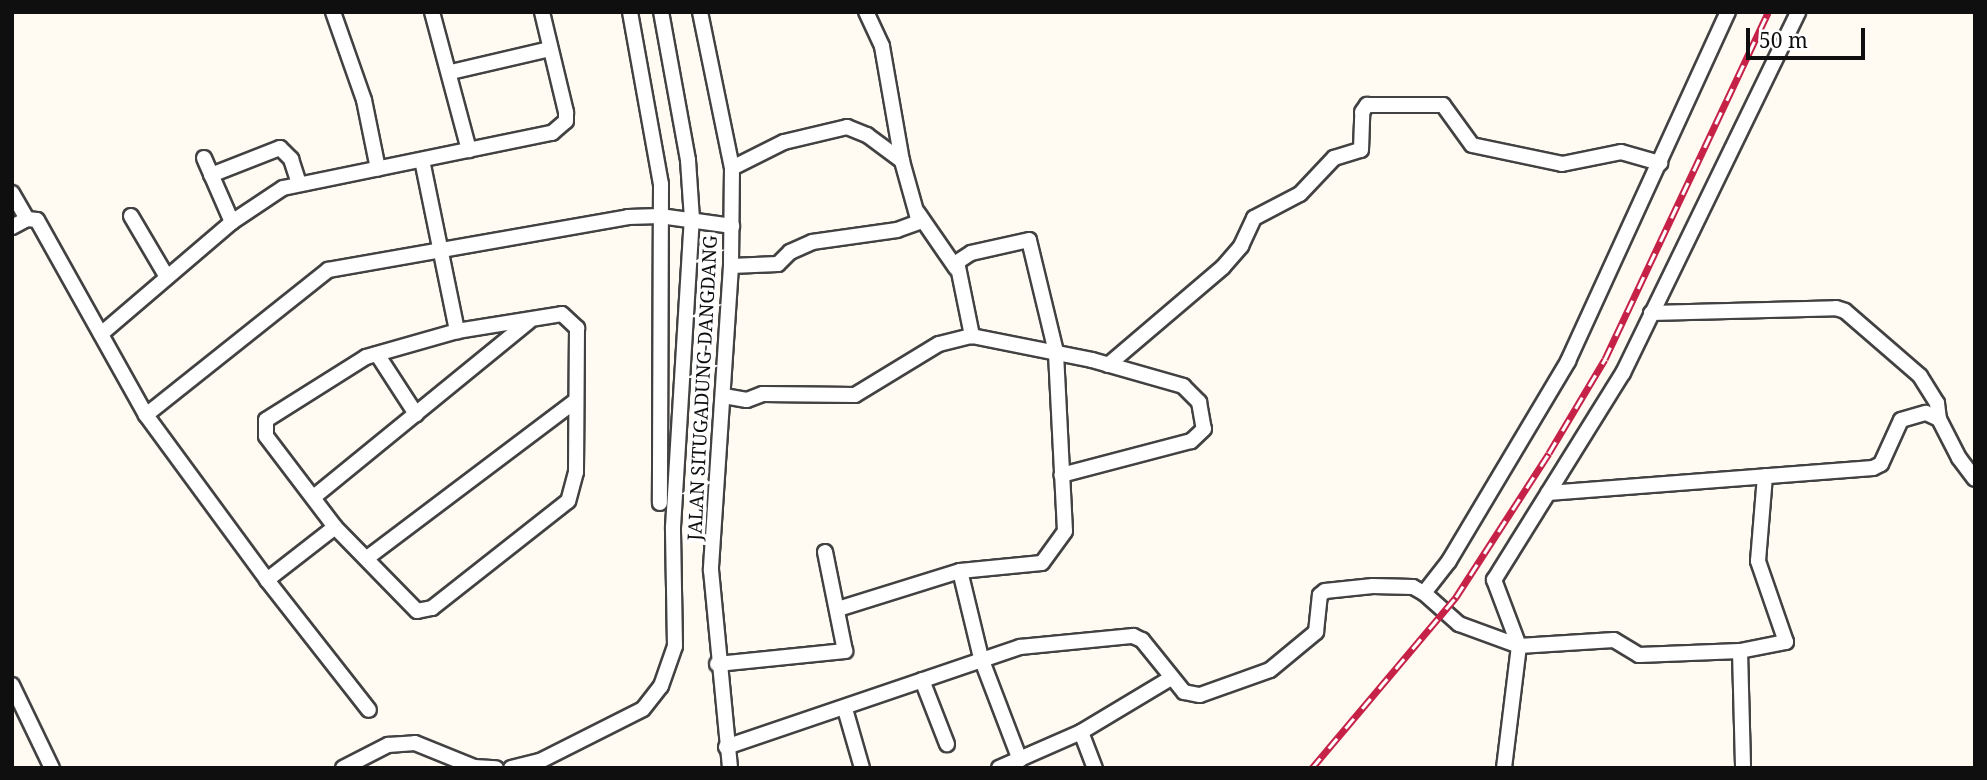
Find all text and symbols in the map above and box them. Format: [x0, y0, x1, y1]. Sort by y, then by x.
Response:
scale bar [1749, 14, 1868, 58]
text: 50 m [1759, 26, 1808, 54]
street label: JALAN SITUGADUNG-DANGDANG [684, 235, 722, 541]

